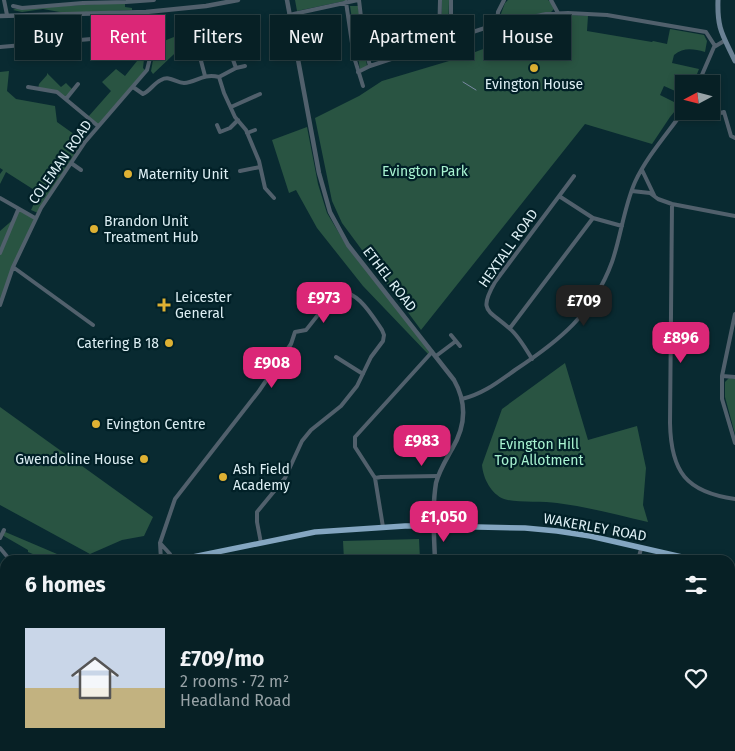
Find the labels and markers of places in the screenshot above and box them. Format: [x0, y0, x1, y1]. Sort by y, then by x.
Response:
marker: Evington House [528, 62, 540, 74]
place label: Evington House [485, 76, 583, 93]
place label: Maternity Unit [138, 166, 230, 183]
marker: Maternity Unit [122, 168, 134, 180]
place label: Brandon Unit Treatment Hub [104, 213, 199, 246]
marker: Brandon Unit Treatment Hub [88, 223, 100, 235]
pin: £973 [294, 282, 354, 324]
pin: £709 [554, 284, 614, 327]
place label: Leicester General [175, 289, 232, 322]
marker: Leicester General [157, 298, 171, 312]
pin: £896 [651, 322, 711, 364]
place label: Catering B 18 [77, 335, 159, 352]
marker: Catering B 18 [163, 337, 175, 349]
pin: £908 [242, 346, 302, 389]
place label: Evington Centre [106, 416, 206, 433]
marker: Evington Centre [90, 418, 102, 430]
pin: £983 [392, 424, 452, 467]
place label: Gwendoline House [15, 451, 134, 468]
marker: Gwendoline House [138, 453, 150, 465]
place label: Ash Field Academy [233, 461, 290, 494]
marker: Ash Field Academy [217, 471, 229, 483]
pin: £1,050 [403, 500, 485, 543]

